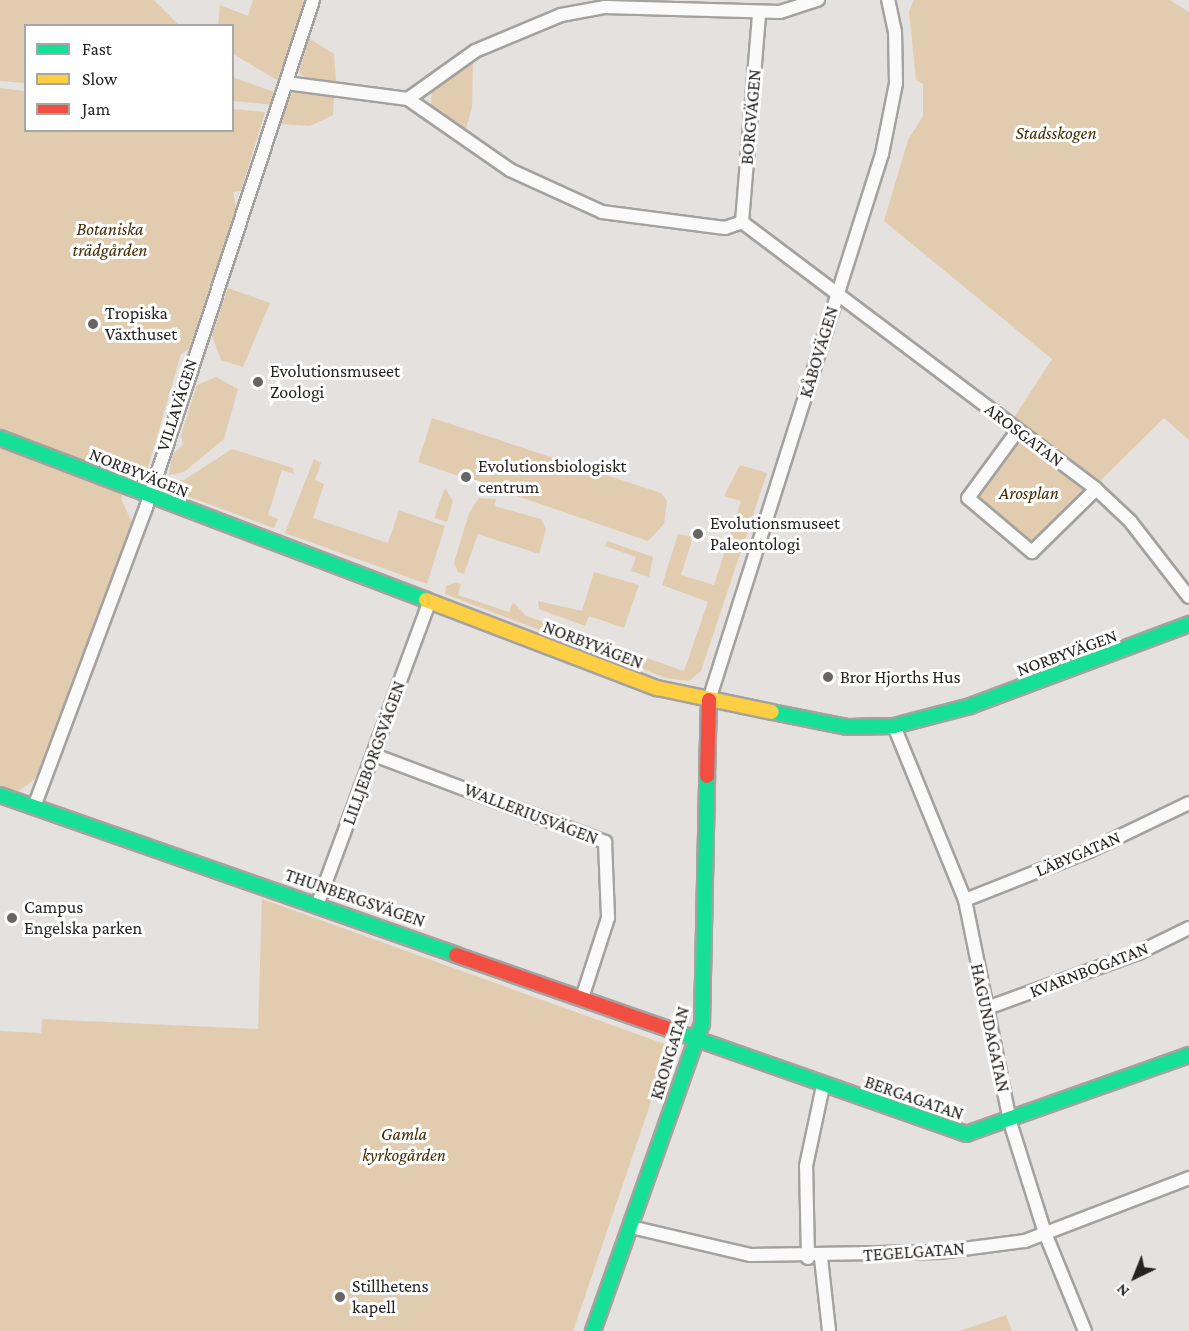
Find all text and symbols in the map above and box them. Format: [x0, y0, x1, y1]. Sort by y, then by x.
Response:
legend [24, 24, 234, 132]
text: Fast [82, 39, 112, 59]
street label: BORGVÄGEN [736, 68, 766, 166]
text: Slow [82, 69, 117, 89]
text: Jam [82, 99, 110, 119]
park label: Stadsskogen [1016, 122, 1096, 144]
park label: Botaniska trädgården [73, 219, 147, 262]
place label: Tropiska Växthuset [105, 303, 177, 346]
street label: KÅBOVÄGEN [795, 304, 843, 400]
marker: Tropiska Växthuset [86, 317, 100, 331]
street label: VILLAVÄGEN [152, 356, 202, 454]
place label: Evolutionsmuseet Zoologi [270, 361, 400, 404]
marker: Evolutionsmuseet Zoologi [251, 375, 265, 389]
street label: AROSGATAN [980, 398, 1068, 472]
street label: NORBYVÄGEN [86, 443, 192, 503]
place label: Evolutionsbiologiskt centrum [478, 456, 627, 498]
marker: Evolutionsbiologiskt centrum [459, 470, 473, 484]
park label: Arosplan [999, 482, 1059, 504]
place label: Evolutionsmuseet Paleontologi [710, 513, 840, 556]
marker: Evolutionsmuseet Paleontologi [691, 527, 705, 541]
street label: NORBYVÄGEN [540, 616, 646, 674]
street label: NORBYVÄGEN [1014, 625, 1120, 681]
place label: Bror Hjorths Hus [840, 666, 961, 688]
marker: Bror Hjorths Hus [821, 670, 835, 684]
street label: LILLJEBORGSVÄGEN [338, 678, 410, 828]
street label: WALLERIUSVÄGEN [461, 778, 601, 850]
street label: LÄBYGATAN [1032, 826, 1124, 882]
street label: THUNBERGSVÄGEN [282, 864, 428, 932]
place label: Campus Engelska parken [24, 897, 142, 940]
marker: Campus Engelska parken [5, 911, 19, 925]
street label: KVARNBOGATAN [1027, 937, 1151, 1003]
street label: HAGUNDAGATAN [966, 962, 1014, 1094]
street label: KRONGATAN [646, 1004, 694, 1102]
street label: BERGAGATAN [862, 1071, 966, 1125]
park label: Gamla kyrkogården [362, 1124, 446, 1166]
street label: TEGELGATAN [862, 1238, 966, 1266]
north arrow [1105, 1247, 1165, 1307]
place label: Stillhetens kapell [352, 1276, 429, 1318]
text: N [1113, 1281, 1132, 1300]
marker: Stillhetens kapell [333, 1290, 347, 1304]

